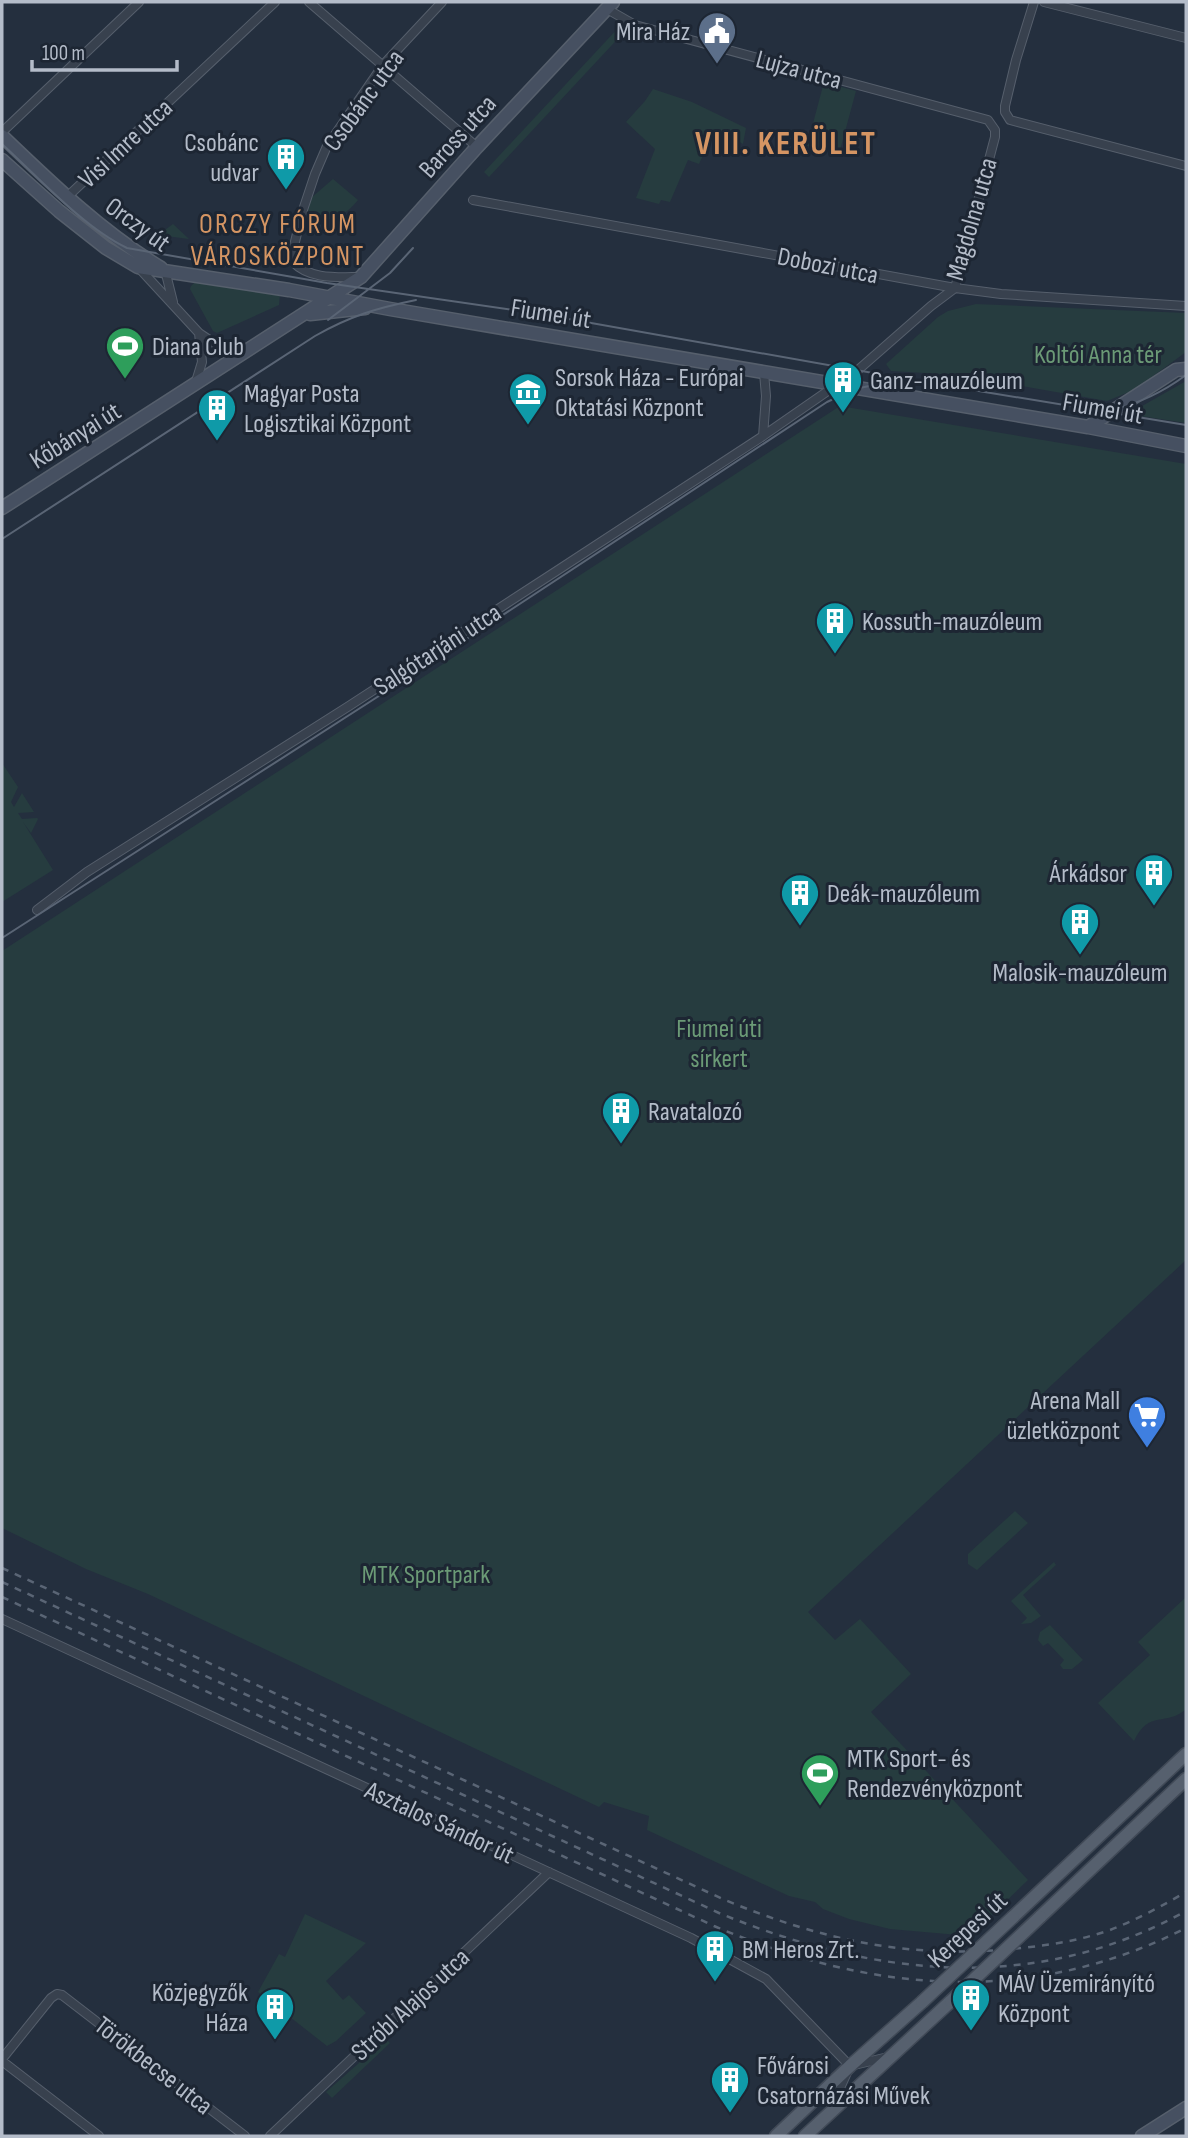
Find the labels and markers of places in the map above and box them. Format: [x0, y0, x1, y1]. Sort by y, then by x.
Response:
public building icon: Mira Ház [696, 10, 738, 65]
place label: Mira Ház [616, 17, 690, 48]
place label: Csobánc udvar [184, 128, 260, 189]
building icon: Csobánc udvar [265, 136, 307, 191]
sports icon: Diana Club [104, 325, 146, 380]
place label: Diana Club [152, 332, 244, 363]
building icon: Ganz-mauzóleum [822, 359, 864, 414]
place label: Sorsok Háza - Európai Oktatási Központ [555, 363, 744, 424]
place label: Ganz-mauzóleum [870, 366, 1023, 397]
museum icon: Sorsok Háza - Európai Oktatási Központ [507, 371, 549, 426]
place label: Magyar Posta Logisztikai Központ [244, 379, 411, 440]
building icon: Magyar Posta Logisztikai Központ [196, 387, 238, 442]
building icon: Kossuth-mauzóleum [814, 600, 856, 655]
place label: Kossuth-mauzóleum [862, 607, 1042, 638]
building icon: Árkádsor [1133, 852, 1175, 907]
place label: Árkádsor [1049, 859, 1128, 890]
building icon: Deák-mauzóleum [779, 872, 821, 927]
place label: Deák-mauzóleum [827, 879, 980, 910]
building icon: Malosik-mauzóleum [1059, 901, 1101, 956]
place label: Malosik-mauzóleum [993, 958, 1167, 989]
building icon: Ravatalozó [600, 1090, 642, 1145]
place label: Ravatalozó [648, 1097, 742, 1128]
place label: Arena Mall üzletközpont [1006, 1386, 1120, 1447]
supermarket icon: Arena Mall üzletközpont [1126, 1394, 1168, 1449]
place label: MTK Sport- és Rendezvényközpont [847, 1744, 1023, 1805]
sports icon: MTK Sport- és Rendezvényközpont [799, 1752, 841, 1807]
building icon: BM Heros Zrt. [694, 1928, 736, 1983]
place label: BM Heros Zrt. [742, 1935, 860, 1966]
place label: MÁV Üzemirányító Központ [998, 1969, 1155, 2030]
building icon: MÁV Üzemirányító Központ [950, 1977, 992, 2032]
place label: Közjegyzők Háza [152, 1978, 248, 2039]
building icon: Közjegyzők Háza [254, 1986, 296, 2041]
place label: Fővárosi Csatornázási Művek [757, 2051, 930, 2112]
building icon: Fővárosi Csatornázási Művek [709, 2059, 751, 2114]

